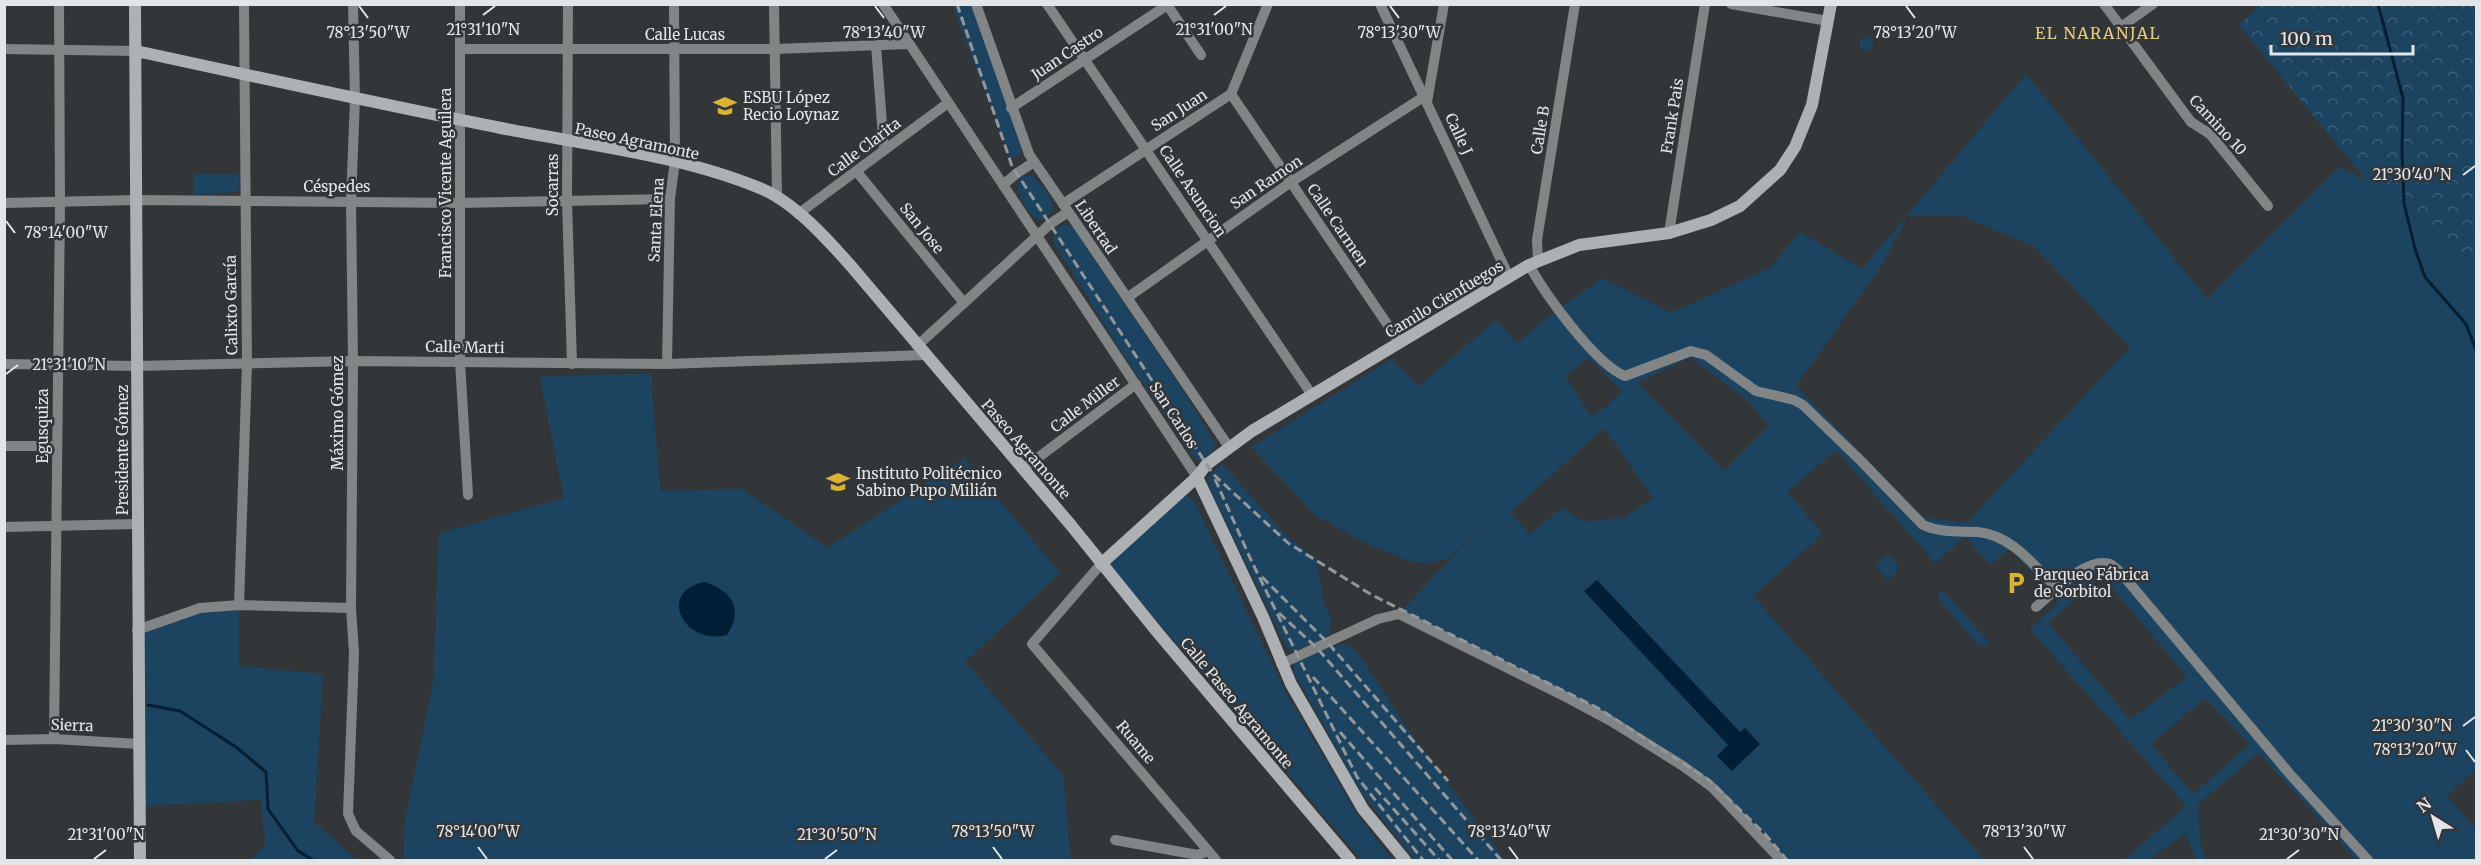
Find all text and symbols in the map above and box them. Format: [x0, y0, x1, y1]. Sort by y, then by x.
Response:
scale bar [2271, 18, 2414, 56]
text: 21°31'10"N [446, 20, 520, 39]
text: 21°31'00"N [1175, 20, 1253, 39]
street label: Juan Castro [1027, 22, 1107, 84]
text: 78°13'50"W [327, 23, 411, 42]
text: 78°13'40"W [843, 23, 926, 42]
text: 78°13'30"W [1357, 23, 1442, 42]
text: 78°13'20"W [1873, 23, 1958, 42]
district label: EL NARANJAL [2035, 23, 2161, 43]
street label: Calle Lucas [645, 25, 725, 44]
text: 100 m [2280, 27, 2333, 50]
street label: Frank Pais [1657, 77, 1687, 155]
street label: San Juan [1147, 85, 1211, 135]
street label: Francisco Vicente Aguilera [436, 88, 455, 278]
place label: ESBU López Recio Loynaz [743, 88, 839, 124]
street label: Camino 10 [2185, 91, 2251, 159]
school or university icon: ESBU López Recio Loynaz [712, 93, 738, 119]
street label: Calle B [1527, 104, 1553, 156]
street label: Calle J [1441, 110, 1477, 158]
street label: Calle Clarita [824, 113, 904, 181]
street label: Paseo Agramonte [573, 119, 701, 163]
street label: Calle Asuncion [1155, 141, 1231, 241]
street label: San Ramon [1226, 151, 1306, 213]
street label: Socarras [543, 154, 562, 216]
text: 21°30'40"N [2372, 165, 2452, 184]
street label: Céspedes [304, 177, 370, 196]
street label: Santa Elena [644, 177, 668, 263]
street label: Calle Carmen [1303, 180, 1373, 270]
street label: Libertad [1071, 196, 1121, 258]
street label: San Jose [896, 199, 948, 257]
text: 78°14'00"W [24, 223, 109, 242]
street label: Calixto García [221, 255, 241, 355]
street label: Camilo Cienfuegos [1381, 256, 1507, 342]
street label: Calle Marti [425, 337, 505, 357]
text: 21°31'10"N [32, 355, 106, 374]
street label: Máximo Gómez [328, 356, 347, 470]
street label: Calle Miller [1046, 372, 1124, 436]
street label: San Carlos [1145, 378, 1203, 452]
street label: Presidente Gómez [113, 385, 132, 515]
street label: Egusquiza [33, 389, 52, 463]
street label: Paseo Agramonte [977, 395, 1075, 503]
place label: Instituto Politécnico Sabino Pupo Milián [856, 464, 1002, 500]
school or university icon: Instituto Politécnico Sabino Pupo Milián [825, 469, 851, 495]
place label: Parqueo Fábrica de Sorbitol [2034, 565, 2149, 601]
parking icon: Parqueo Fábrica de Sorbitol [2003, 570, 2029, 596]
street label: Calle Paseo Agramonte [1177, 634, 1297, 772]
street label: Sierra [50, 715, 94, 735]
text: 21°30'30"N [2372, 716, 2452, 735]
street label: Ruame [1113, 717, 1160, 768]
text: 78°13'20"W [2373, 740, 2458, 759]
north arrow [2403, 787, 2463, 847]
text: N [2413, 793, 2435, 817]
text: 78°14'00"W [436, 822, 521, 841]
text: 78°13'50"W [952, 822, 1036, 841]
text: 78°13'40"W [1468, 822, 1551, 841]
text: 78°13'30"W [1982, 822, 2067, 841]
text: 21°31'00"N [67, 825, 145, 844]
text: 21°30'50"N [797, 825, 877, 844]
text: 21°30'30"N [2259, 825, 2339, 844]

